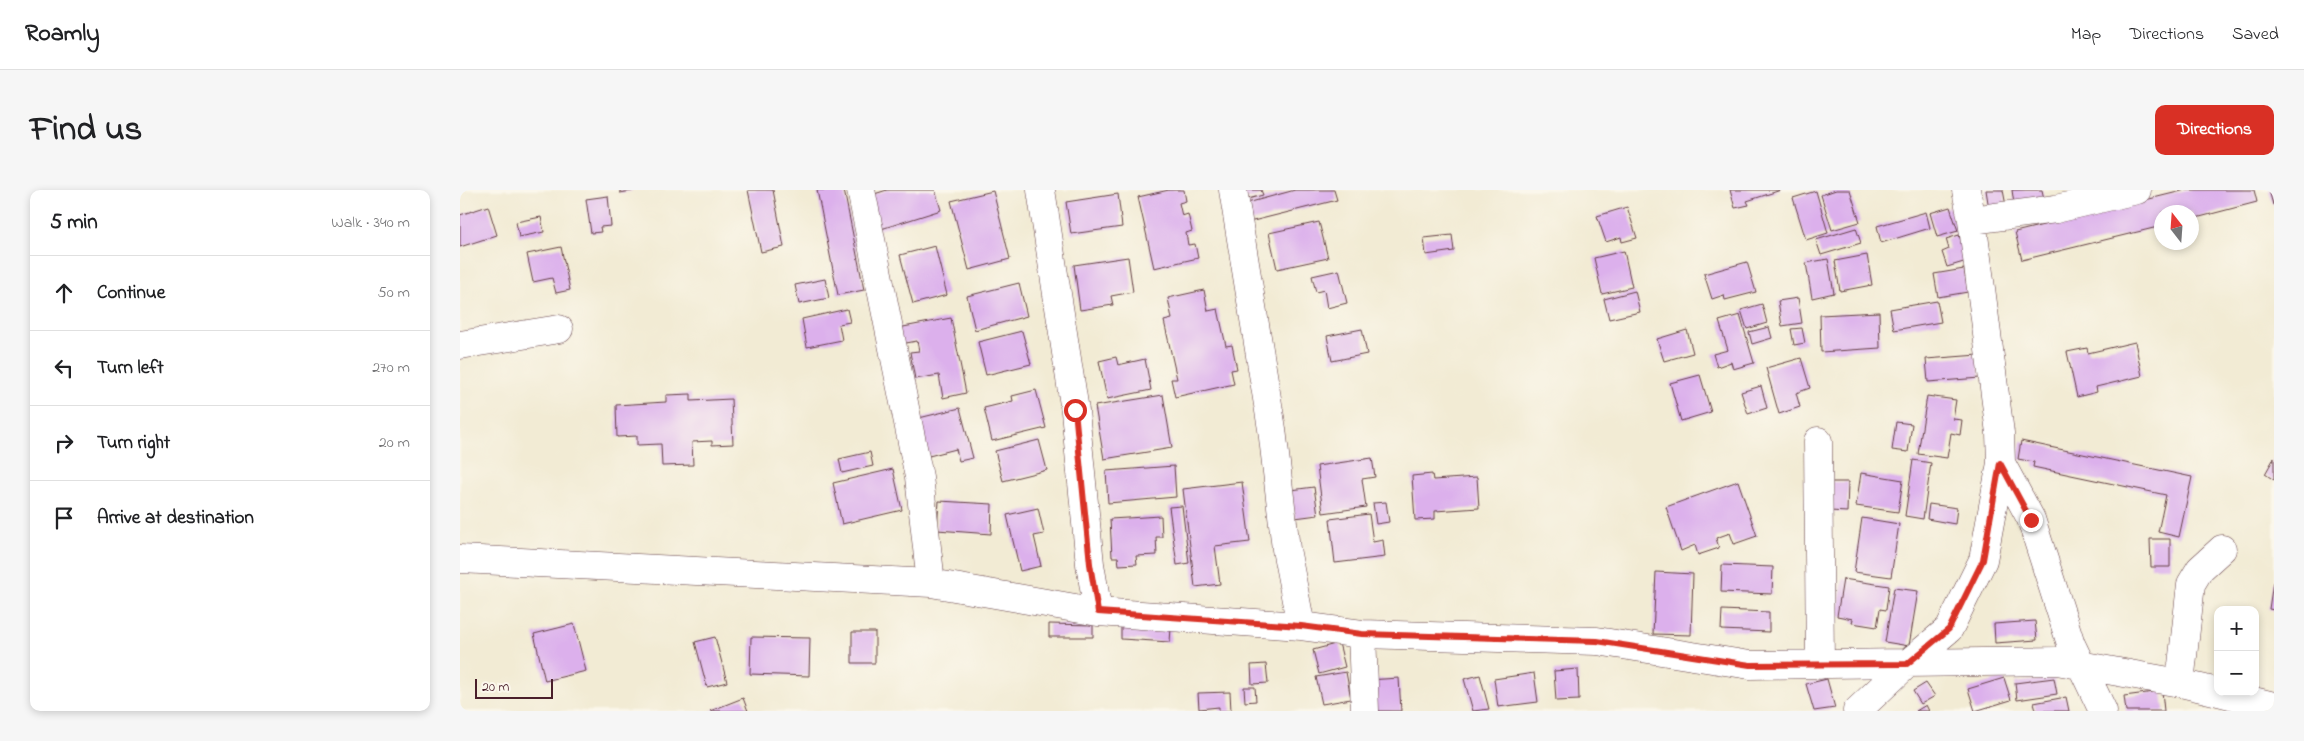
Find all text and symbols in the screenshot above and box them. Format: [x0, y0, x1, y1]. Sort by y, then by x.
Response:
text: Roamly [25, 17, 100, 52]
text: Map [2071, 22, 2101, 48]
text: Directions [2129, 22, 2204, 48]
text: Saved [2232, 22, 2279, 48]
text: Find us [30, 105, 142, 156]
button: Directions [2155, 105, 2274, 155]
north arrow [2154, 205, 2199, 250]
text: 5 min [50, 208, 98, 238]
text: Walk · 340 m [331, 211, 410, 235]
icon: ahead [50, 279, 78, 307]
text: Continue [97, 280, 165, 307]
text: 50 m [378, 281, 410, 305]
icon: left [50, 354, 78, 382]
text: Turn left [97, 355, 164, 382]
text: 270 m [372, 356, 410, 380]
route start [1064, 399, 1087, 422]
icon: right [50, 429, 78, 457]
text: Turn right [97, 430, 170, 457]
text: 20 m [379, 431, 410, 455]
icon: arrive [50, 504, 78, 532]
text: Arrive at destination [97, 505, 254, 532]
route end [2020, 509, 2043, 532]
map controls [2214, 606, 2259, 696]
button: + [2214, 606, 2259, 651]
button: − [2214, 651, 2259, 696]
scale bar [475, 676, 552, 699]
text: 20 m [482, 677, 509, 698]

